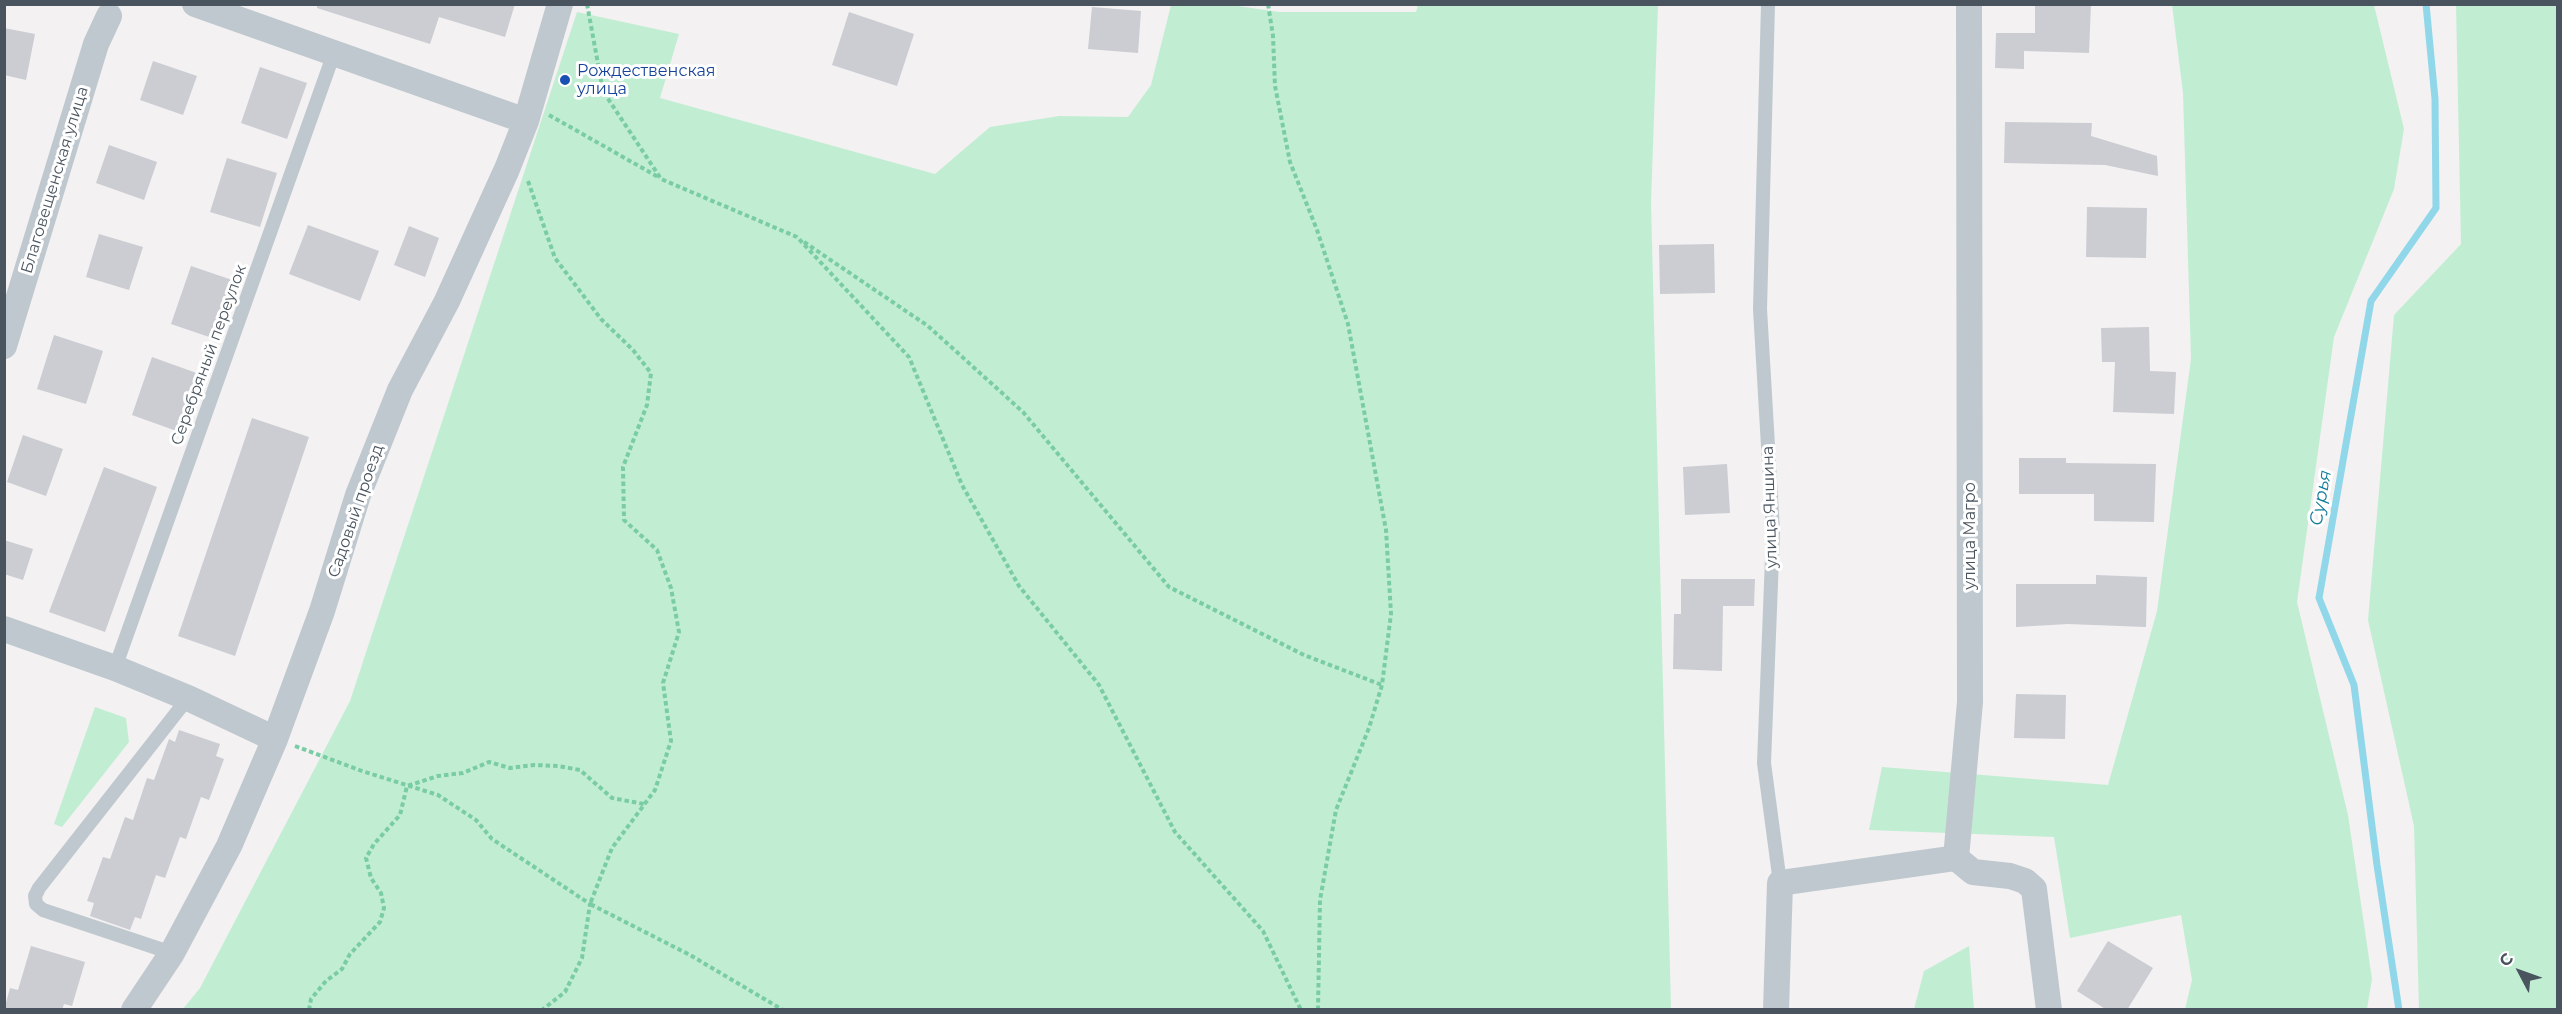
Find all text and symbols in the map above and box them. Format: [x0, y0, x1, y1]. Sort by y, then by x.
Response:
place label: Рождественская улица [577, 61, 716, 99]
marker: Рождественская улица [558, 73, 572, 87]
street label: Благовещенская улица [17, 84, 93, 276]
street label: Серебряный переулок [167, 262, 251, 448]
street label: Садовый проезд [324, 442, 388, 580]
street label: улица Яншина [1758, 445, 1782, 569]
water label: Сурья [2306, 469, 2336, 527]
street label: улица Магро [1960, 482, 1980, 590]
north arrow [2490, 942, 2550, 1002]
text: С [2495, 949, 2517, 970]

